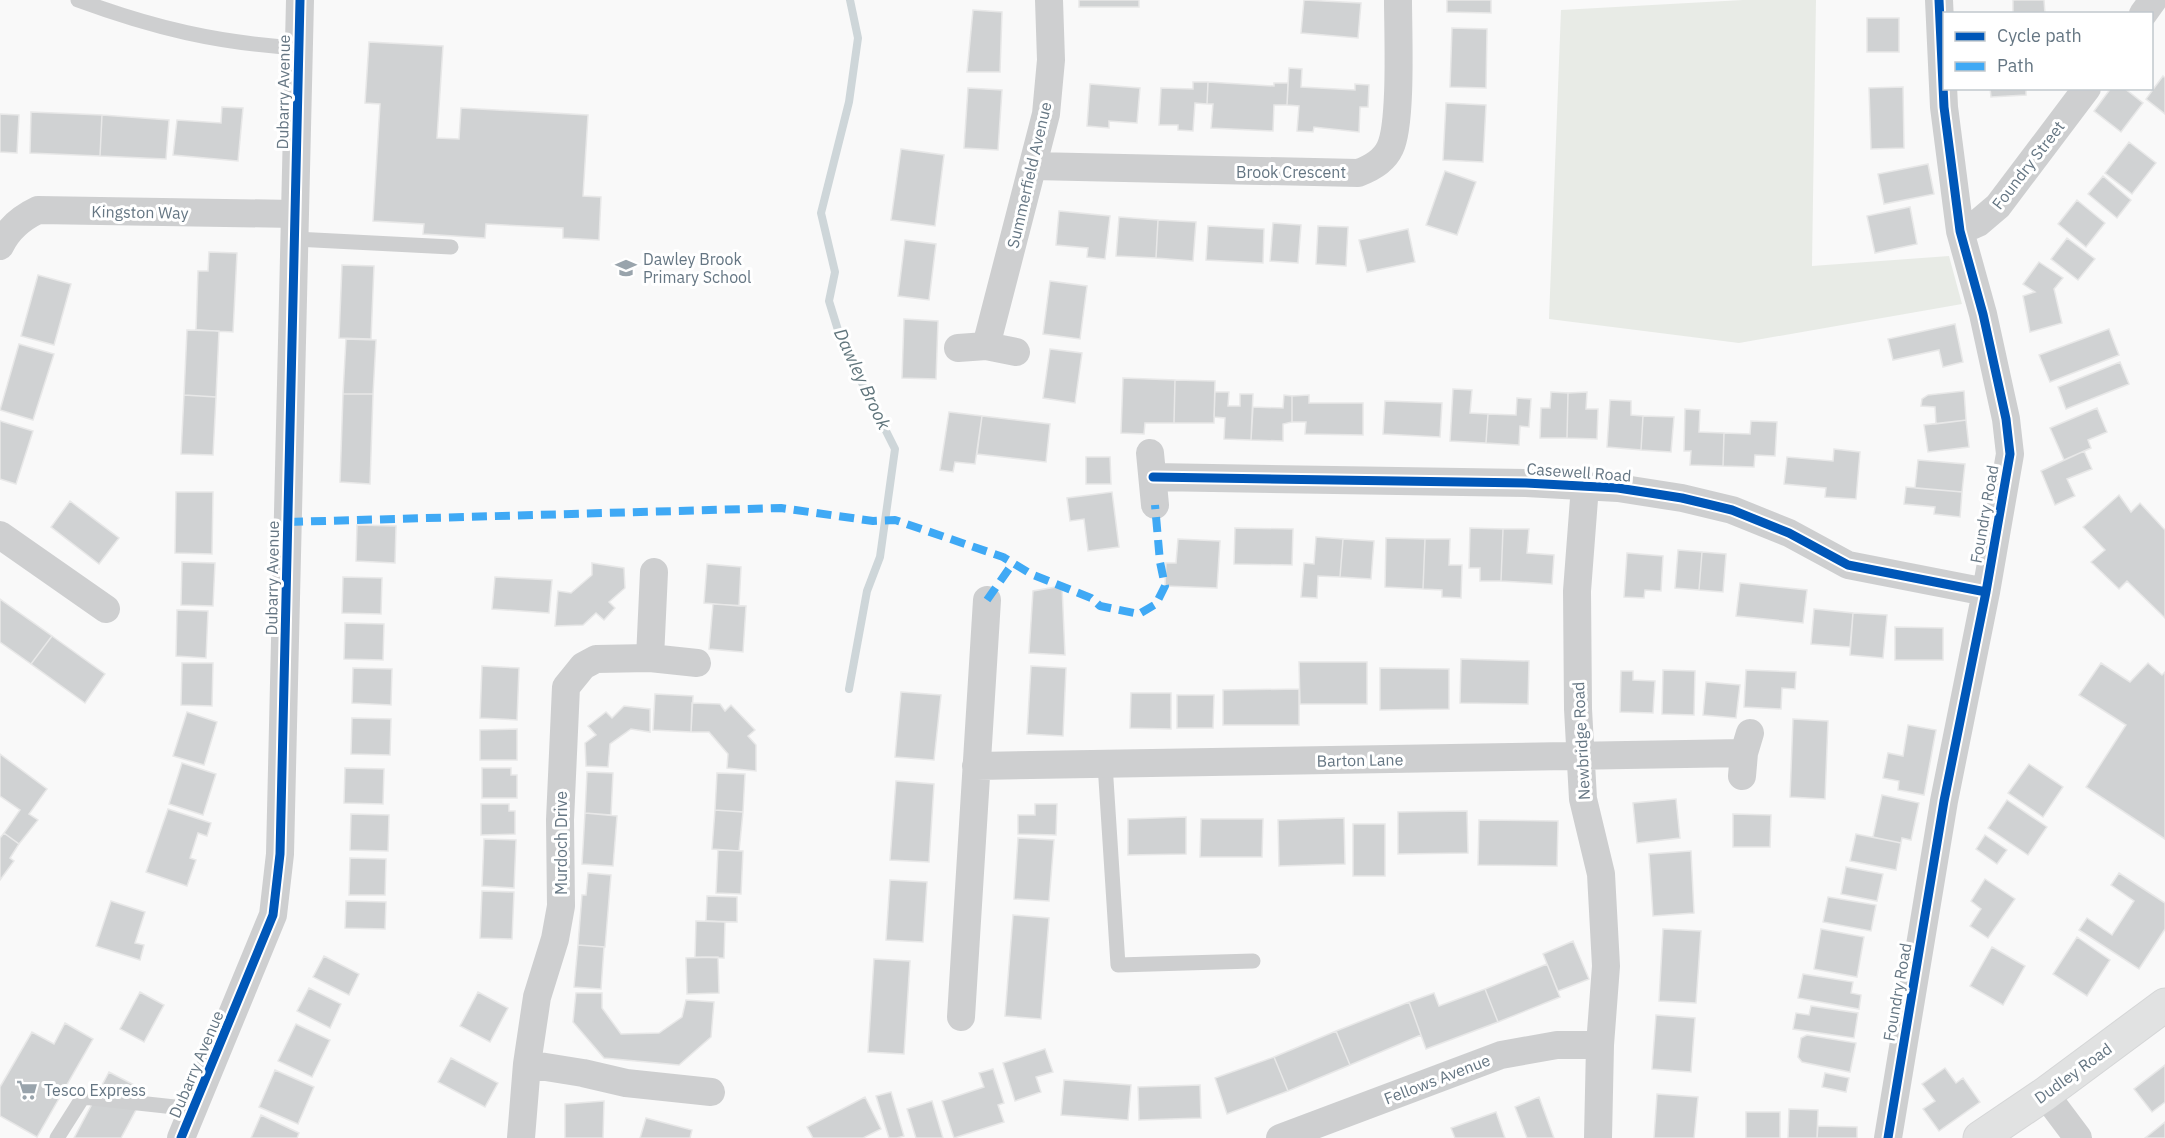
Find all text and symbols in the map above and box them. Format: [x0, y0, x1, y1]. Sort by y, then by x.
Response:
legend [1943, 12, 2153, 90]
text: Cycle path [1997, 24, 2082, 47]
street label: Dubarry Avenue [272, 34, 294, 150]
text: Path [1997, 54, 2034, 77]
street label: Summerfield Avenue [1002, 100, 1056, 250]
street label: Foundry Street [1987, 117, 2069, 213]
street label: Brook Crescent [1236, 162, 1346, 182]
street label: Kingston Way [91, 201, 189, 223]
place label: Dawley Brook Primary School [643, 249, 751, 287]
school or university icon: Dawley Brook Primary School [614, 256, 638, 280]
water label: Dawley Brook [829, 324, 896, 434]
street label: Casewell Road [1526, 458, 1632, 486]
street label: Foundry Road [1966, 463, 2002, 565]
street label: Dubarry Avenue [261, 520, 283, 636]
street label: Newbridge Road [1568, 681, 1594, 801]
street label: Barton Lane [1316, 749, 1404, 771]
street label: Murdoch Drive [551, 791, 571, 895]
street label: Foundry Road [1879, 941, 1915, 1043]
street label: Dubarry Avenue [164, 1007, 228, 1121]
street label: Dudley Road [2030, 1038, 2116, 1108]
street label: Fellows Avenue [1381, 1050, 1493, 1108]
supermarket icon: Tesco Express [15, 1078, 39, 1102]
place label: Tesco Express [44, 1080, 146, 1100]

